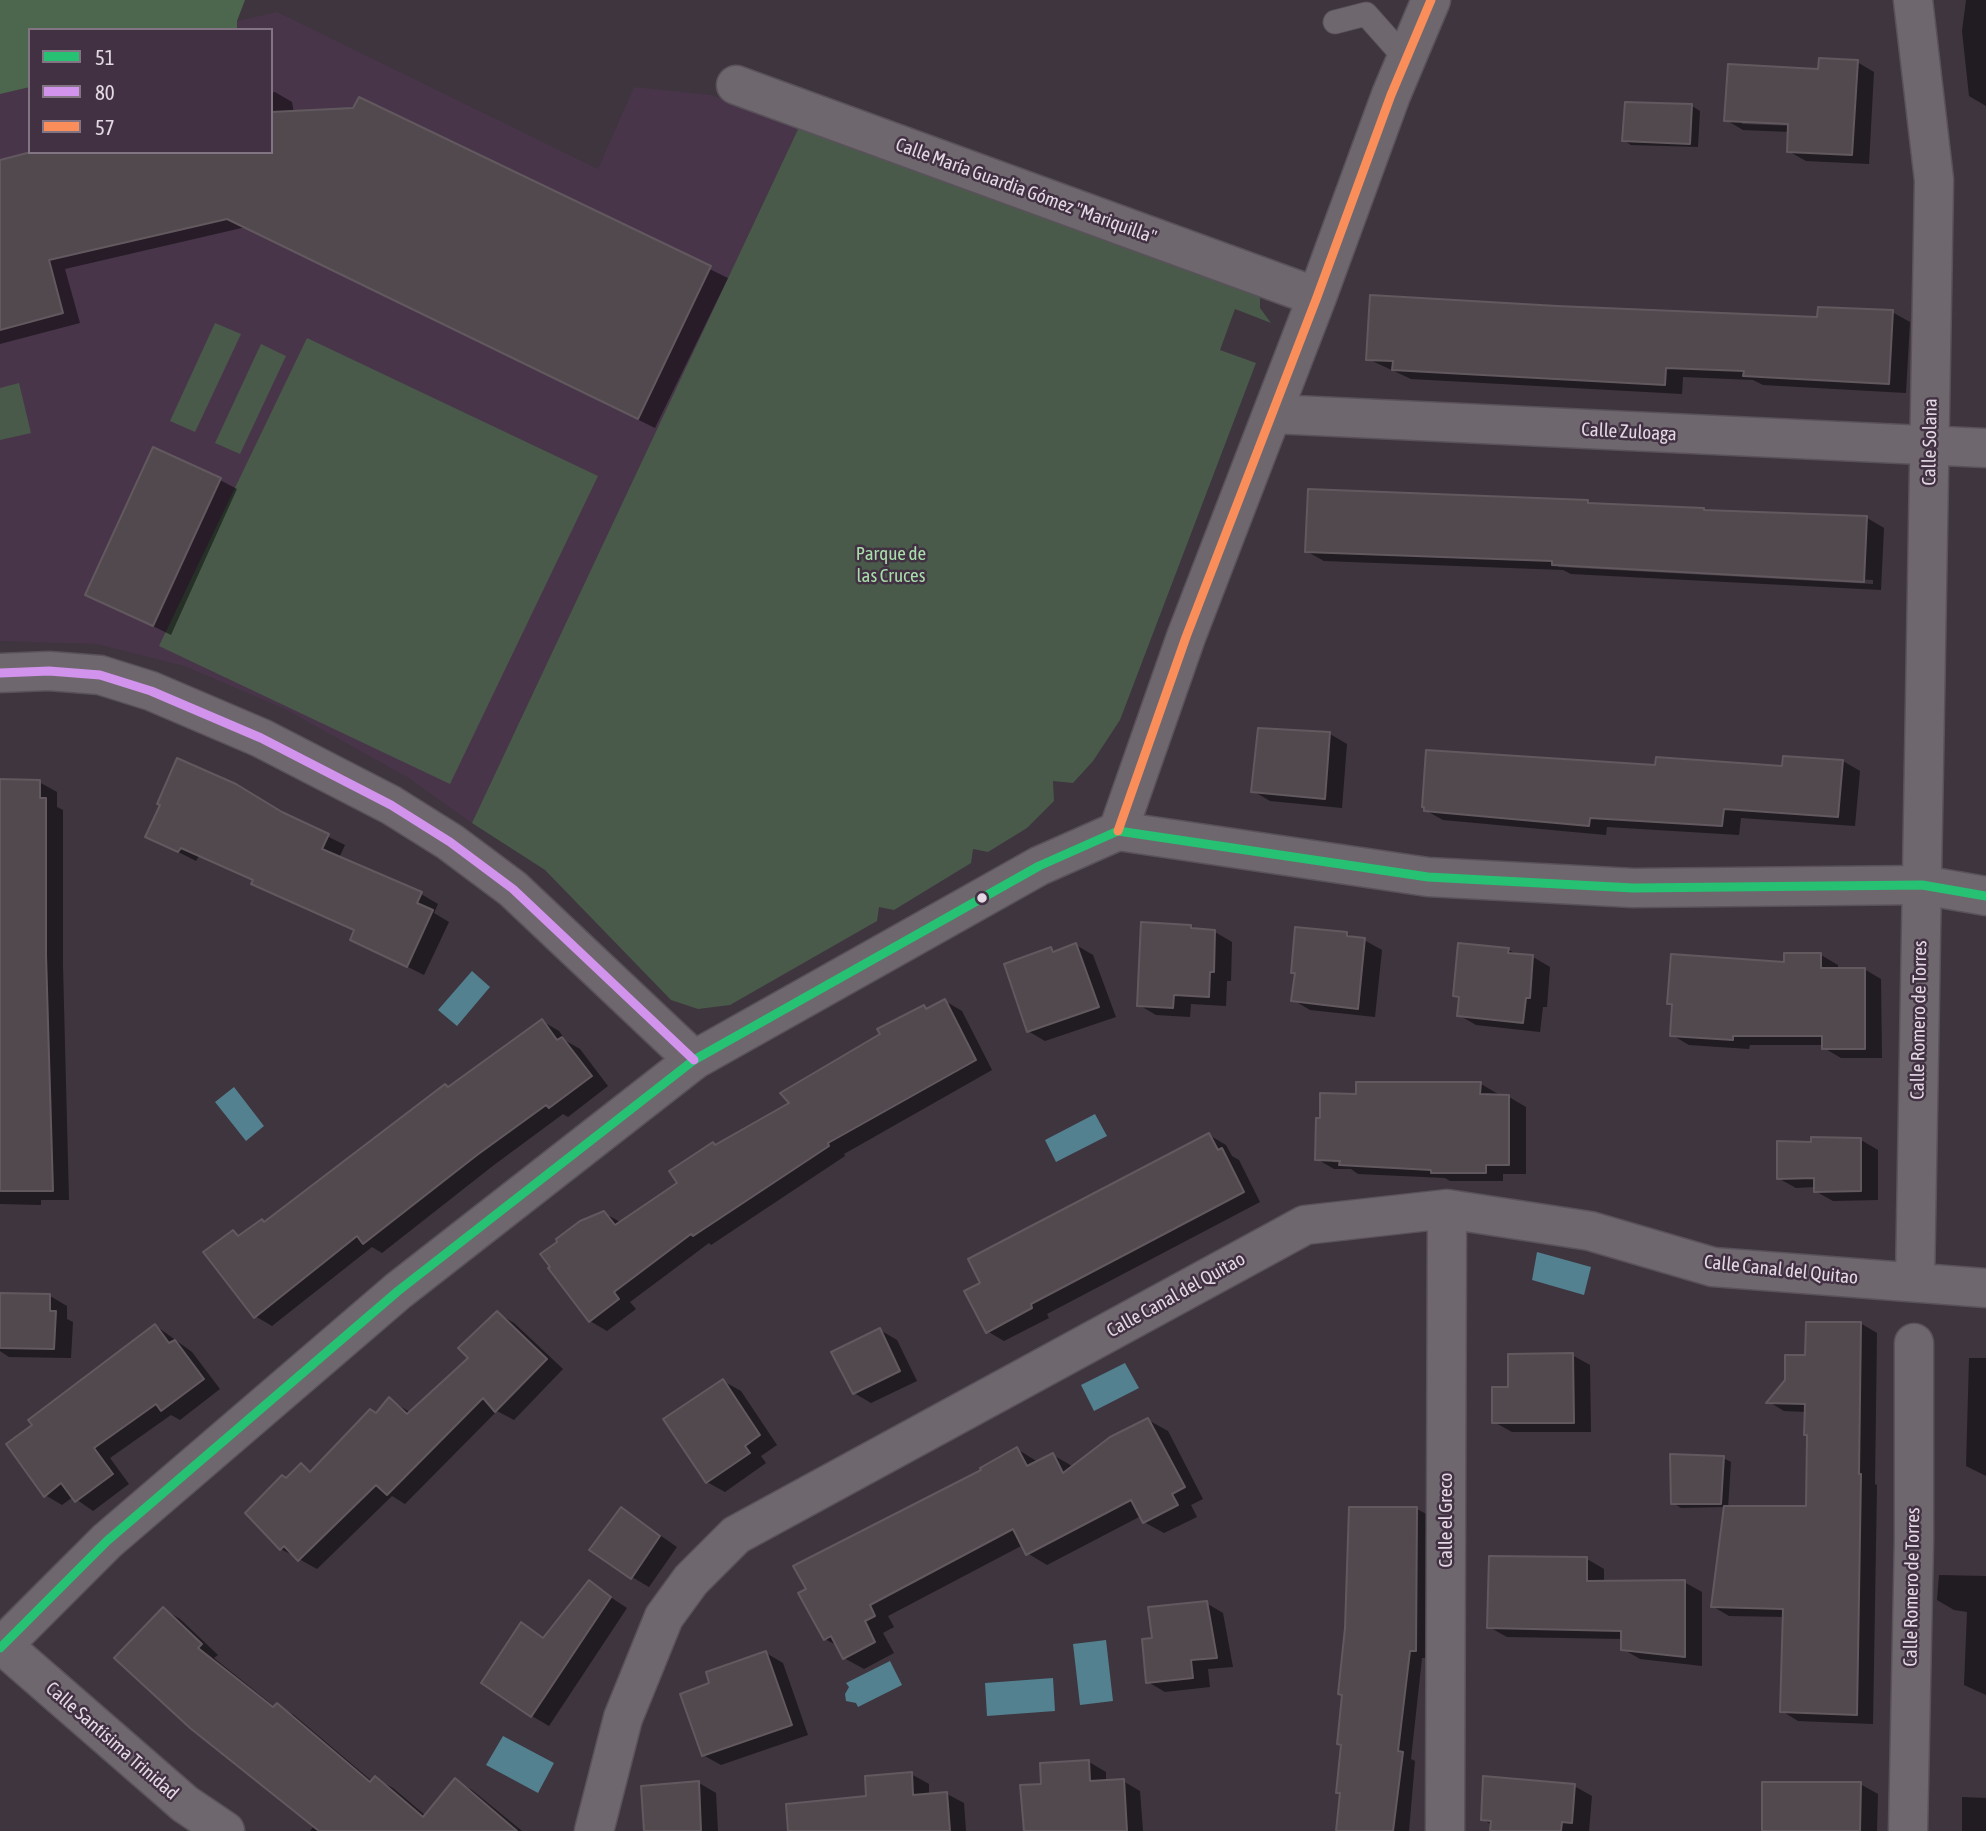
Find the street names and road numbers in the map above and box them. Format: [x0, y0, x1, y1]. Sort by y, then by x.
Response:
street label: Calle María Guardia Gómez "Mariquilla" [892, 133, 1160, 249]
street label: Calle Solana [1918, 398, 1942, 486]
street label: Calle Zuloaga [1581, 418, 1677, 446]
street label: Calle Romero de Torres [1906, 940, 1932, 1100]
street label: Calle Canal del Quitao [1103, 1248, 1249, 1342]
street label: Calle Canal del Quitao [1703, 1251, 1859, 1289]
street label: Calle el Greco [1435, 1473, 1457, 1567]
street label: Calle Romero de Torres [1899, 1507, 1925, 1667]
street label: Calle Santísima Trinidad [41, 1677, 183, 1805]

